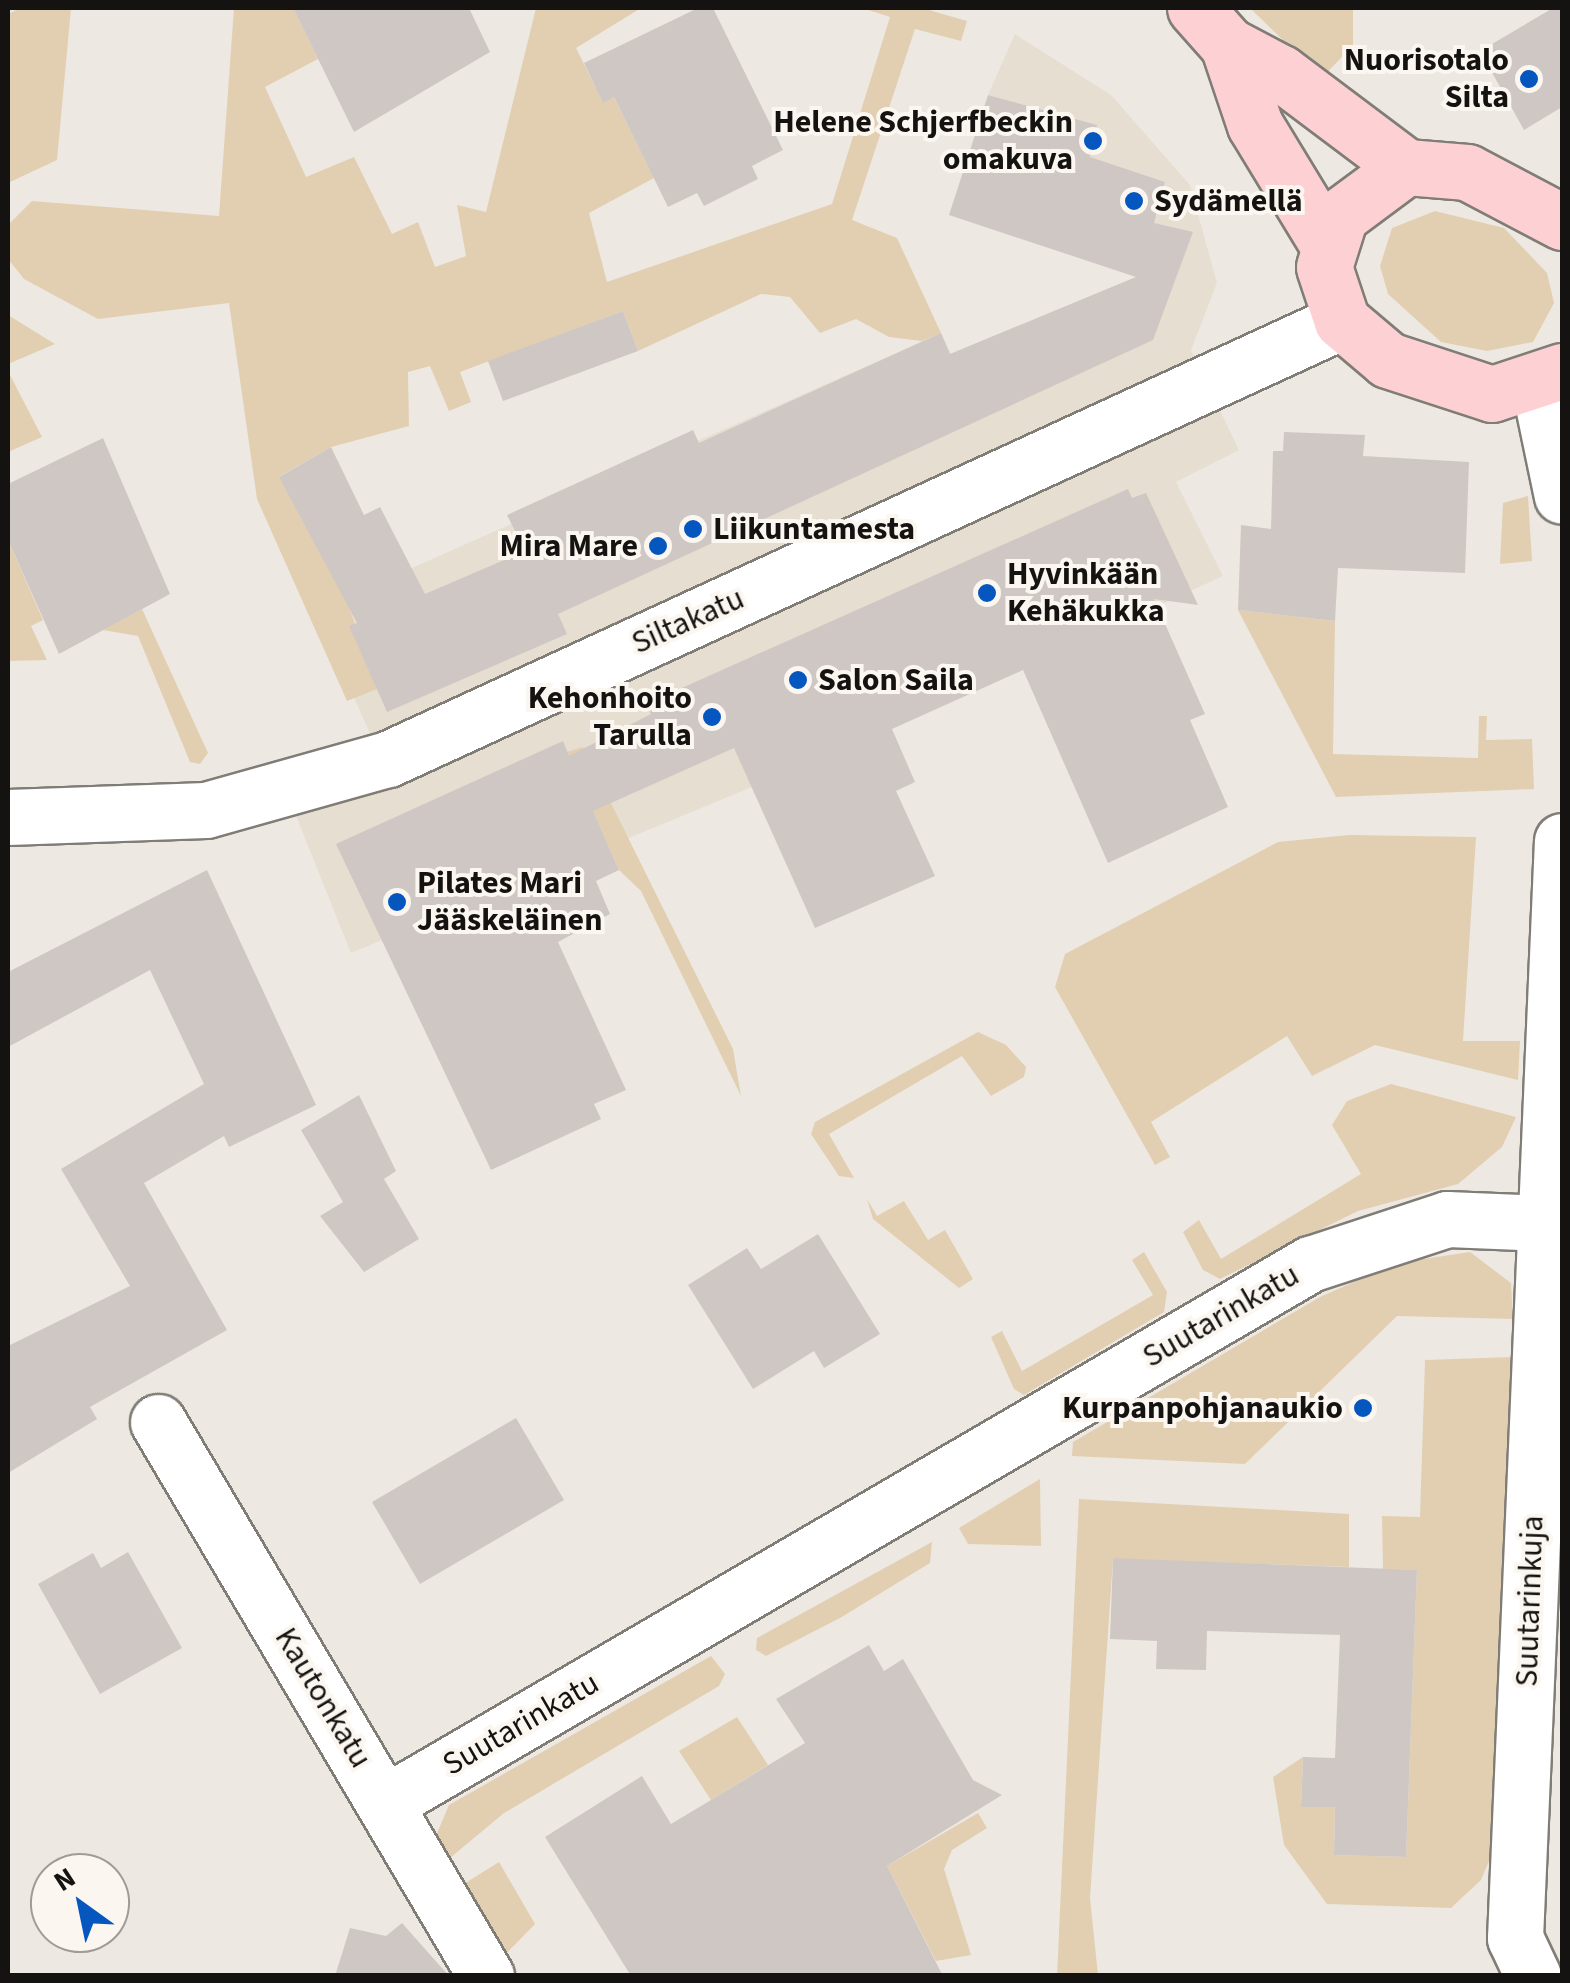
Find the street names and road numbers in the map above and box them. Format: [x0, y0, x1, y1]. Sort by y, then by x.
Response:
street label: Siltakatu [626, 579, 750, 663]
street label: Suutarinkatu [1136, 1256, 1306, 1376]
street label: Suutarinkuja [1508, 1515, 1552, 1687]
street label: Kautonkatu [266, 1621, 380, 1775]
street label: Suutarinkatu [436, 1664, 606, 1784]

